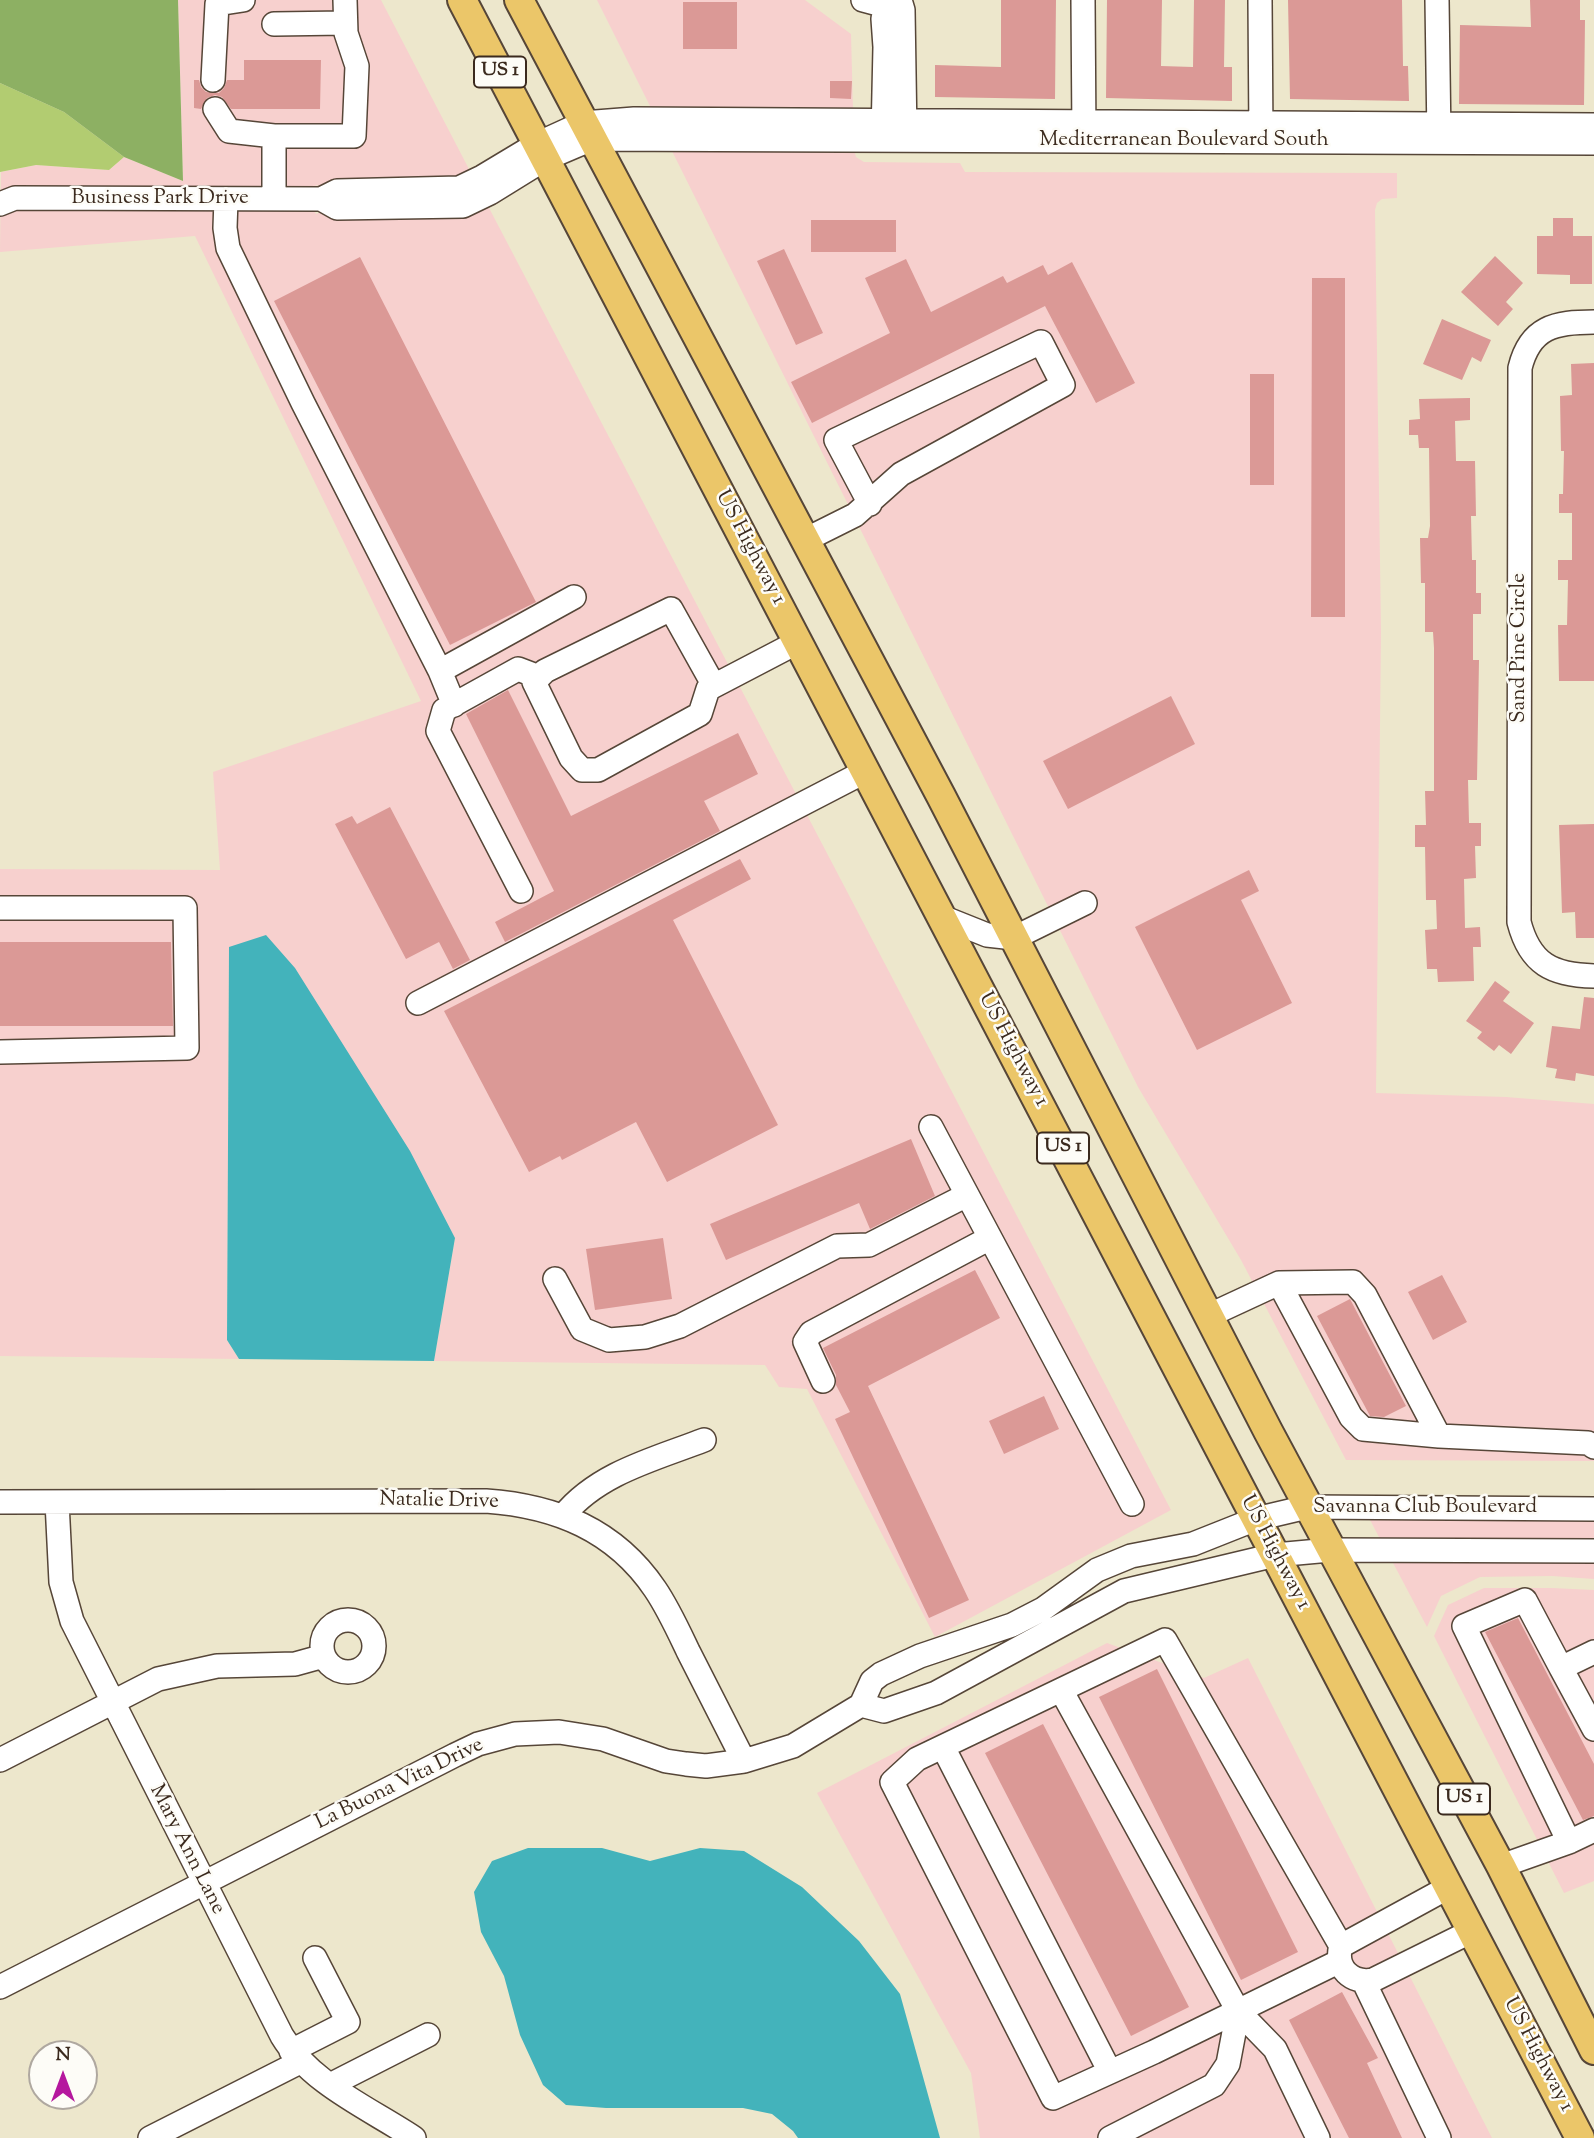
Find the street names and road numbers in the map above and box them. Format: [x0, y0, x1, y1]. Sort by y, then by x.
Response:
road number: US 1 [474, 57, 526, 88]
street label: Mediterranean Boulevard South [1039, 128, 1329, 154]
street label: Business Park Drive [71, 186, 249, 212]
street label: US Highway 1 [708, 486, 790, 610]
street label: Sand Pine Circle [1507, 573, 1533, 723]
street label: US Highway 1 [971, 988, 1053, 1112]
road number: US 1 [1037, 1132, 1089, 1164]
street label: Natalie Drive [379, 1488, 499, 1516]
street label: US Highway 1 [1233, 1491, 1315, 1615]
street label: Savanna Club Boulevard [1313, 1495, 1537, 1521]
street label: La Buona Vita Drive [312, 1733, 488, 1837]
street label: Mary Ann Lane [143, 1781, 229, 1919]
road number: US 1 [1438, 1784, 1490, 1814]
street label: US Highway 1 [1496, 1993, 1578, 2117]

